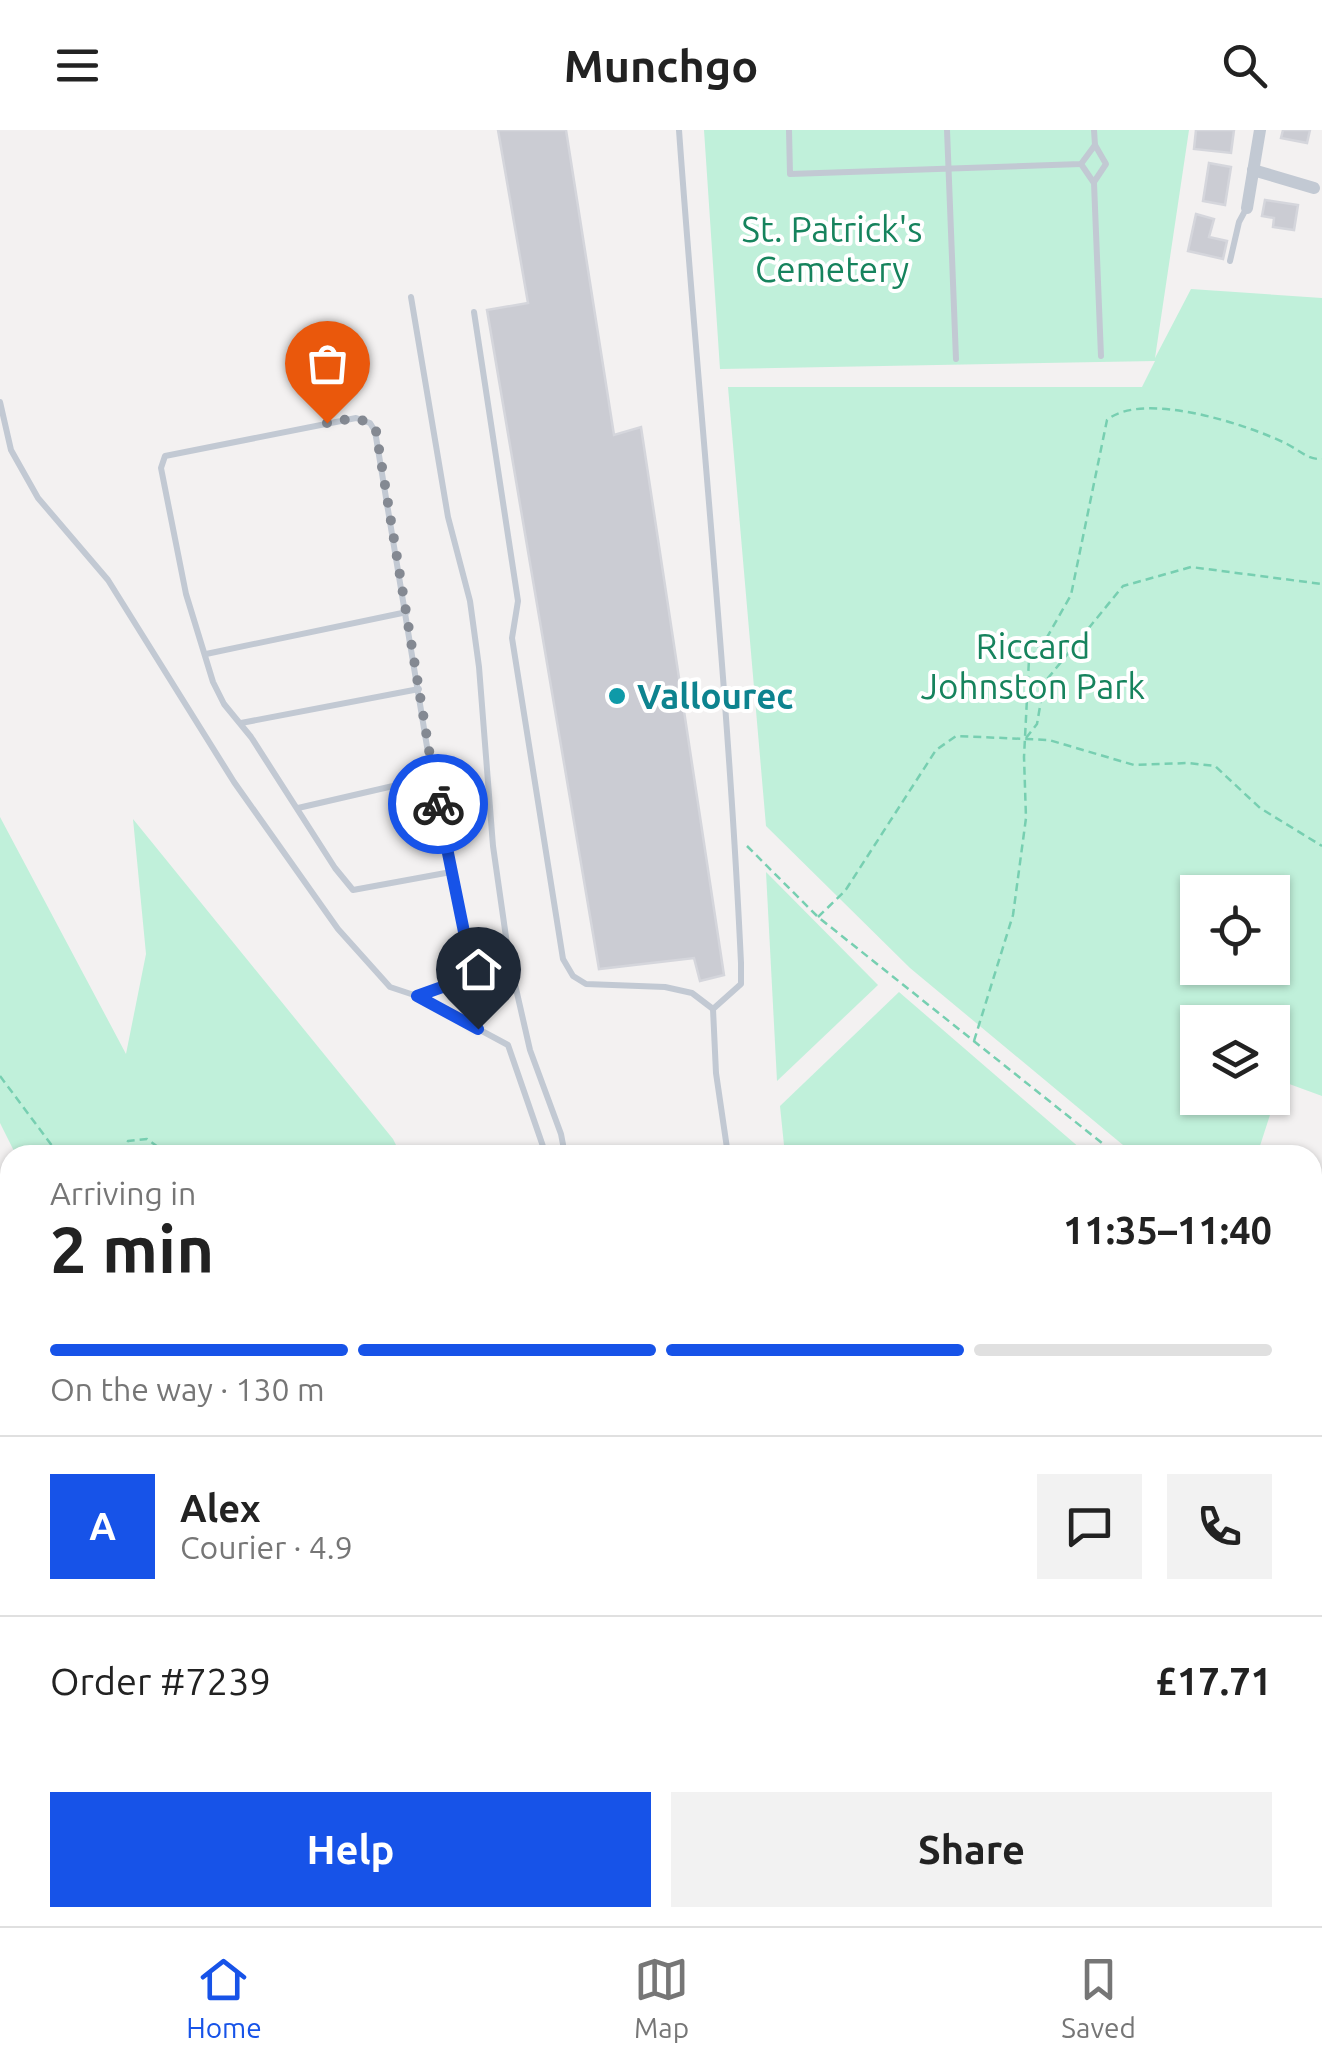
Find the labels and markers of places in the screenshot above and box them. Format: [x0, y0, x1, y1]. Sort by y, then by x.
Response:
pin [285, 321, 370, 424]
place label: Vallourec [637, 676, 794, 716]
marker: Vallourec [606, 685, 628, 707]
pin [436, 927, 521, 1030]

